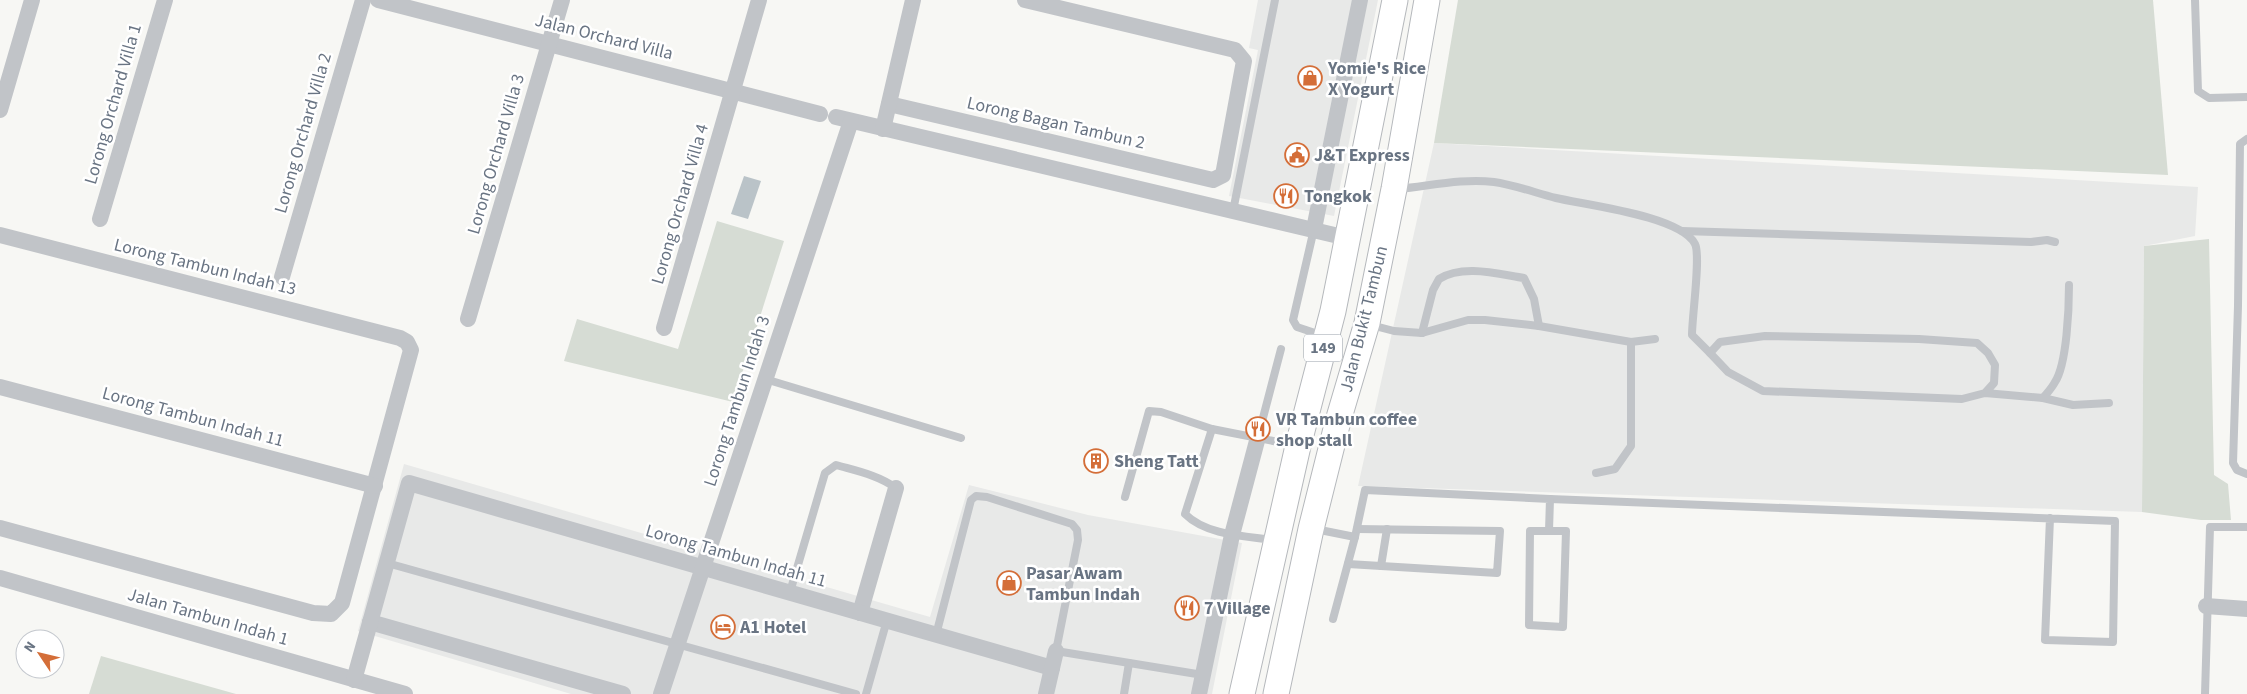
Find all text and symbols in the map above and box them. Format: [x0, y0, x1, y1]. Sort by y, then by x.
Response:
street label: Jalan Orchard Villa [532, 8, 676, 66]
street label: Lorong Orchard Villa 1 [78, 21, 148, 187]
street label: Lorong Orchard Villa 2 [268, 50, 338, 216]
place label: Yomie's Rice X Yogurt [1327, 56, 1426, 102]
shop icon: Yomie's Rice X Yogurt [1297, 65, 1323, 91]
street label: Lorong Orchard Villa 3 [461, 71, 531, 237]
street label: Lorong Bagan Tambun 2 [964, 90, 1148, 156]
street label: Lorong Orchard Villa 4 [645, 121, 715, 287]
public building icon: J&T Express [1284, 142, 1310, 168]
place label: J&T Express [1314, 143, 1410, 168]
restaurant icon: Tongkok [1273, 183, 1299, 209]
place label: Tongkok [1304, 184, 1372, 209]
street label: Lorong Tambun Indah 13 [111, 232, 299, 302]
street label: Jalan Bukit Tambun [1334, 243, 1394, 395]
street label: Lorong Tambun Indah 3 [698, 312, 776, 490]
road number: 149 [1304, 334, 1342, 362]
street label: Lorong Tambun Indah 11 [99, 381, 287, 453]
place label: VR Tambun coffee shop stall [1275, 407, 1417, 453]
restaurant icon: VR Tambun coffee shop stall [1245, 416, 1271, 442]
building icon: Sheng Tatt [1083, 448, 1109, 474]
place label: Sheng Tatt [1114, 449, 1199, 474]
street label: Lorong Tambun Indah 11 [643, 518, 829, 594]
place label: Pasar Awam Tambun Indah [1026, 561, 1140, 607]
shop icon: Pasar Awam Tambun Indah [996, 570, 1022, 596]
street label: Jalan Tambun Indah 1 [125, 582, 291, 652]
restaurant icon: 7 Village [1174, 595, 1200, 621]
place label: 7 Village [1204, 596, 1270, 621]
hotel icon: A1 Hotel [710, 614, 736, 640]
place label: A1 Hotel [739, 615, 806, 640]
north arrow [15, 629, 65, 679]
text: N [19, 638, 41, 657]

